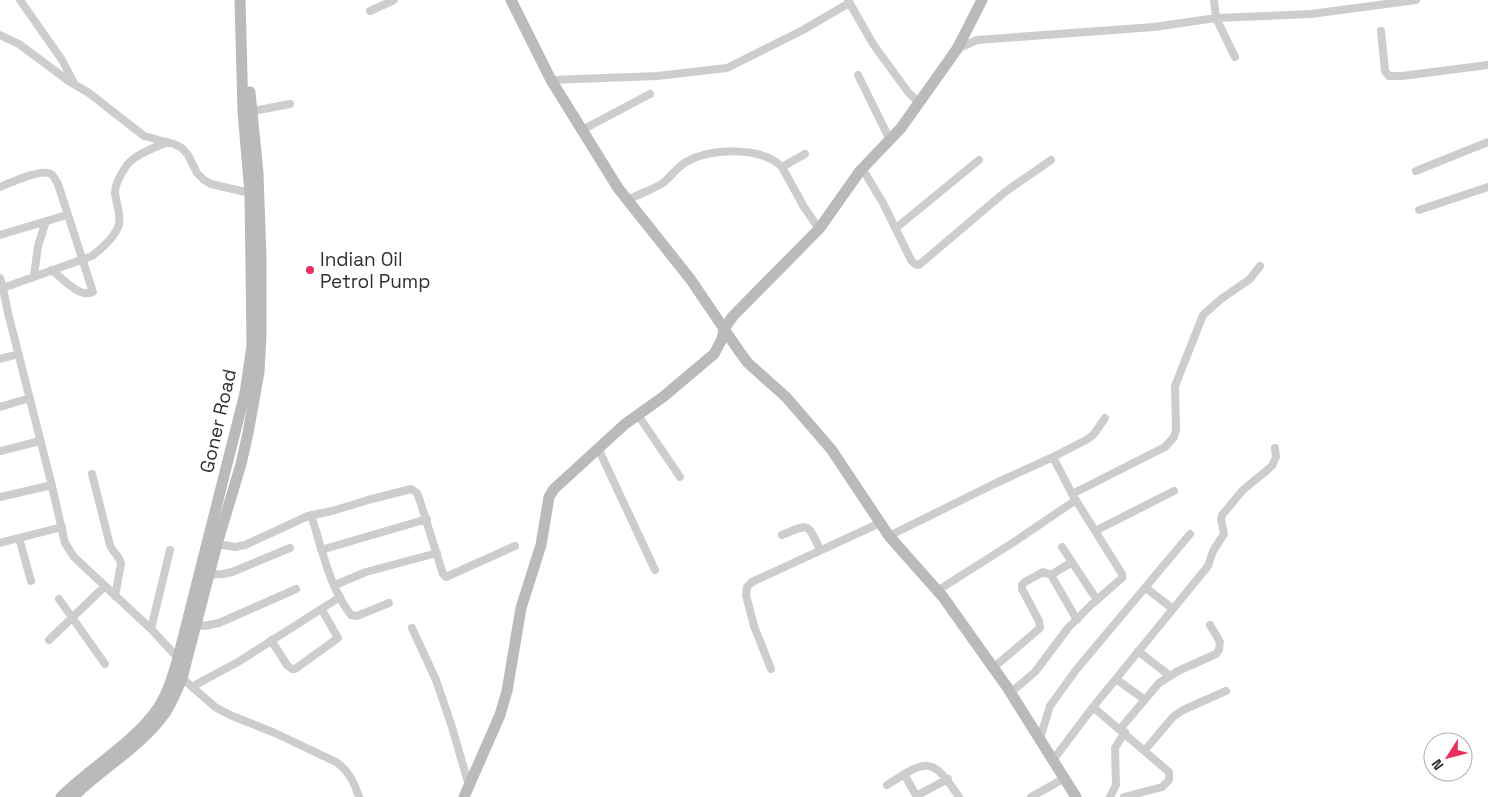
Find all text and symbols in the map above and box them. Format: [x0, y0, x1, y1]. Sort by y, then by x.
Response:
place label: Indian Oil Petrol Pump [320, 247, 430, 294]
marker: Indian Oil Petrol Pump [304, 264, 316, 276]
street label: Goner Road [194, 367, 242, 475]
north arrow [1423, 732, 1473, 782]
text: N [1427, 756, 1448, 774]

